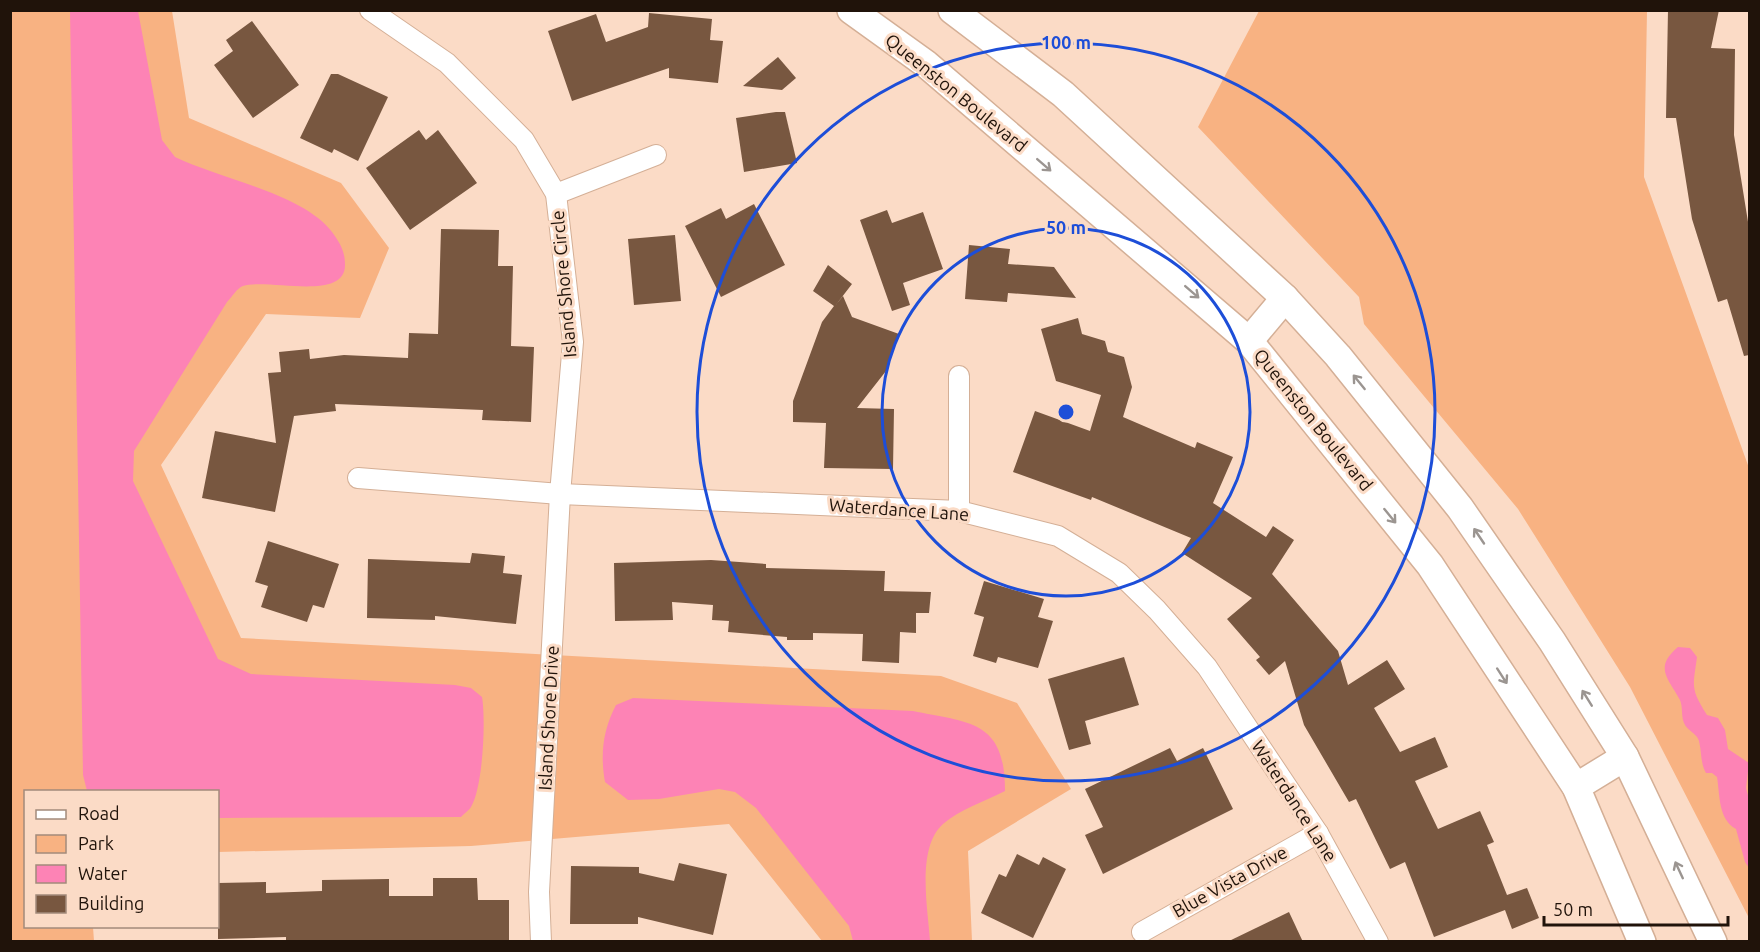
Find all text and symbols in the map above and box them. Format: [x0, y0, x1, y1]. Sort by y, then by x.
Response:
street label: Queenston Boulevard [881, 29, 1031, 156]
text: 100 m [1041, 32, 1091, 52]
one-way arrow [1036, 159, 1052, 172]
street label: Island Shore Circle [547, 210, 579, 359]
text: 50 m [1046, 217, 1086, 237]
one-way arrow [1184, 285, 1199, 299]
street label: Queenston Boulevard [1250, 345, 1377, 495]
one-way arrow [1352, 375, 1366, 390]
centre of rings [1056, 402, 1076, 422]
street label: Waterdance Lane [828, 494, 970, 524]
one-way arrow [1384, 508, 1397, 524]
one-way arrow [1473, 528, 1485, 544]
street label: Island Shore Drive [534, 645, 562, 791]
one-way arrow [1496, 667, 1509, 684]
one-way arrow [1581, 690, 1593, 707]
street label: Waterdance Lane [1248, 736, 1341, 865]
legend [24, 790, 219, 928]
text: Road [78, 803, 120, 823]
text: Park [78, 833, 114, 853]
street label: Blue Vista Drive [1169, 841, 1290, 921]
one-way arrow [1672, 861, 1684, 879]
text: Water [78, 863, 128, 883]
scale bar [1544, 889, 1728, 927]
text: Building [78, 893, 144, 913]
text: 50 m [1553, 899, 1593, 919]

